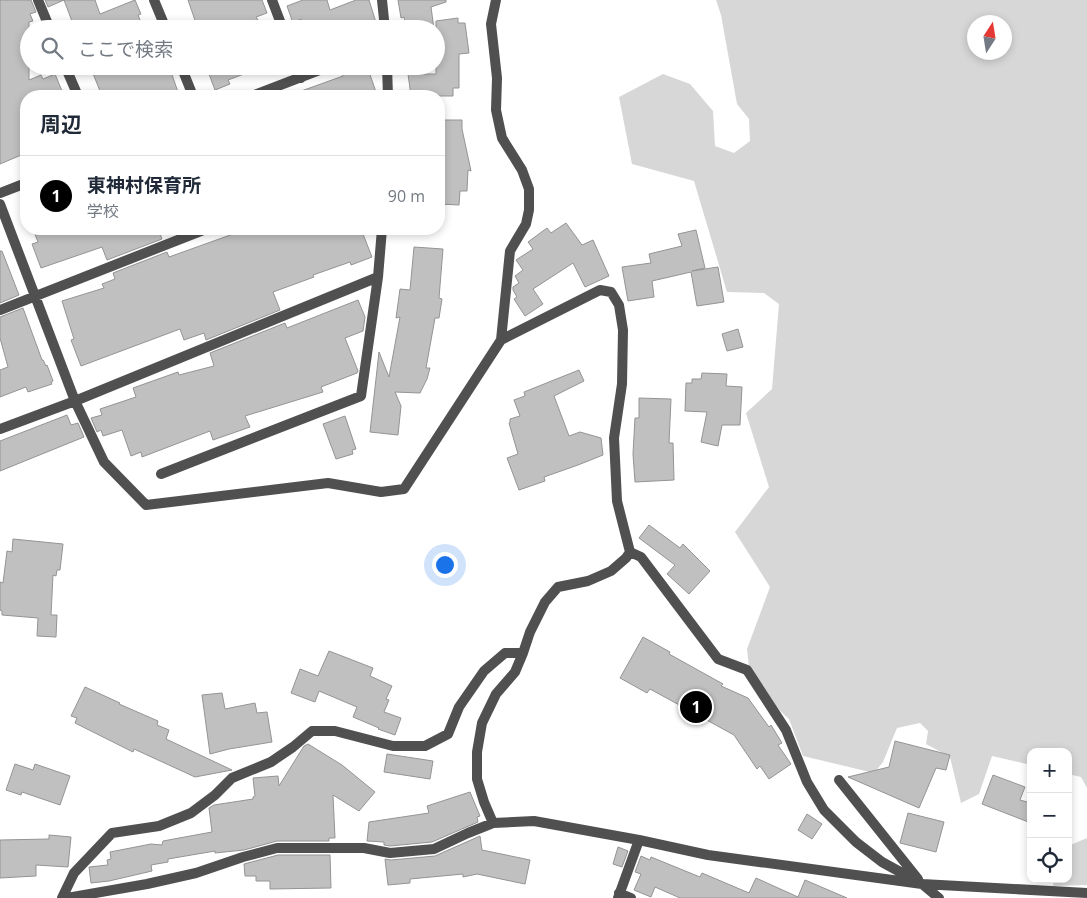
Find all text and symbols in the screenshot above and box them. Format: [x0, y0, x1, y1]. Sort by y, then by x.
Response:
north arrow [967, 15, 1012, 60]
search box [20, 20, 445, 75]
icon: search [38, 34, 66, 62]
text: ここで検索 [78, 36, 173, 62]
text: 周辺 [40, 110, 82, 138]
text: 東神村保育所 [87, 172, 201, 198]
text: 1 [51, 185, 61, 207]
text: 90 m [388, 185, 425, 207]
text: 学校 [87, 200, 119, 222]
your location [432, 552, 458, 578]
pin: 1 [680, 688, 712, 726]
map controls [1027, 748, 1072, 883]
button: + [1027, 748, 1072, 793]
button: − [1027, 793, 1072, 838]
button: locate [1027, 838, 1072, 883]

